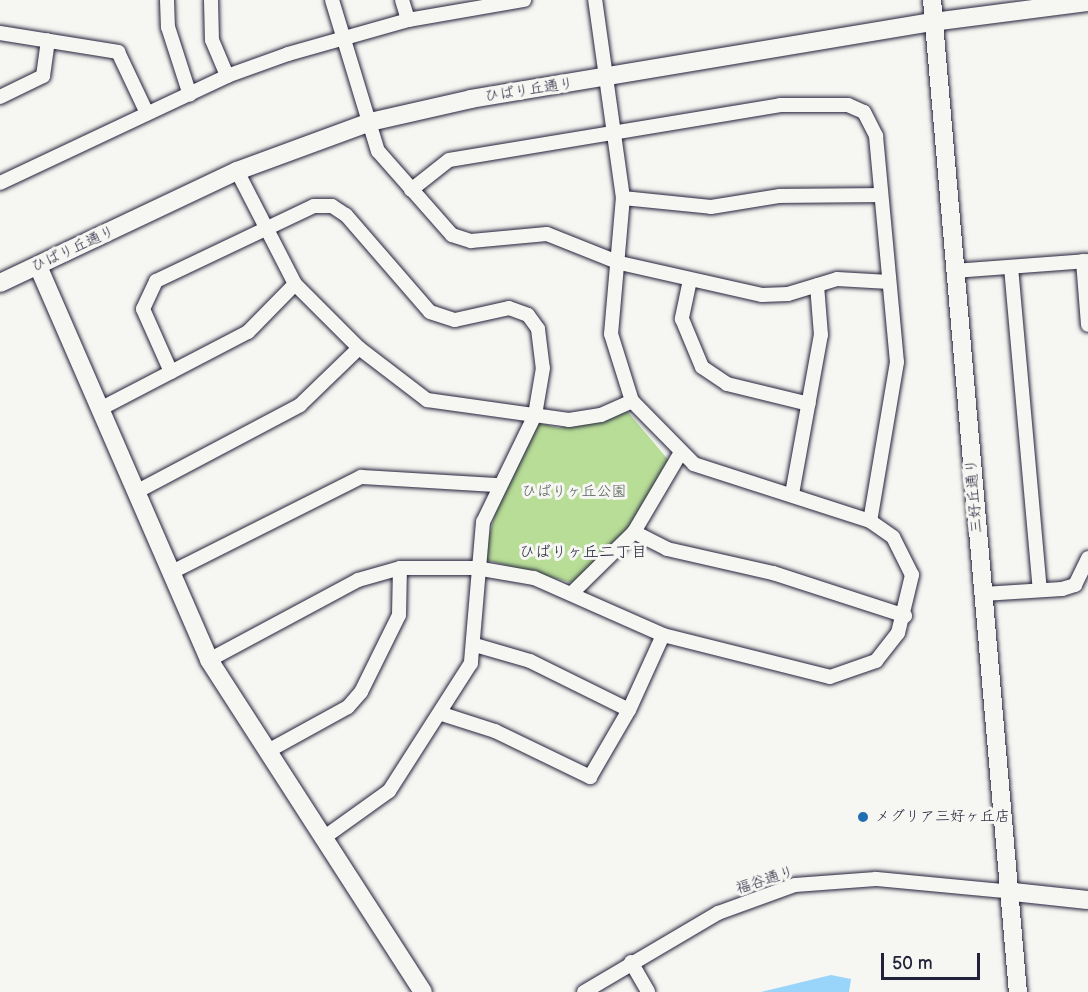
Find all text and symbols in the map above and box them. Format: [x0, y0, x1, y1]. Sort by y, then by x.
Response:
street label: ひばり丘通り [483, 74, 575, 106]
street label: ひばり丘通り [28, 222, 118, 276]
street label: 三好丘通り [962, 458, 986, 534]
park label: ひばりヶ丘公園 [522, 483, 626, 501]
district label: ひばりヶ丘二丁目 [519, 543, 647, 563]
place label: メグリア三好ヶ丘店 [875, 808, 1010, 826]
marker: メグリア三好ヶ丘店 [856, 810, 870, 824]
street label: 福谷通り [734, 862, 796, 898]
scale bar [884, 941, 983, 979]
text: 50 m [892, 953, 933, 974]

